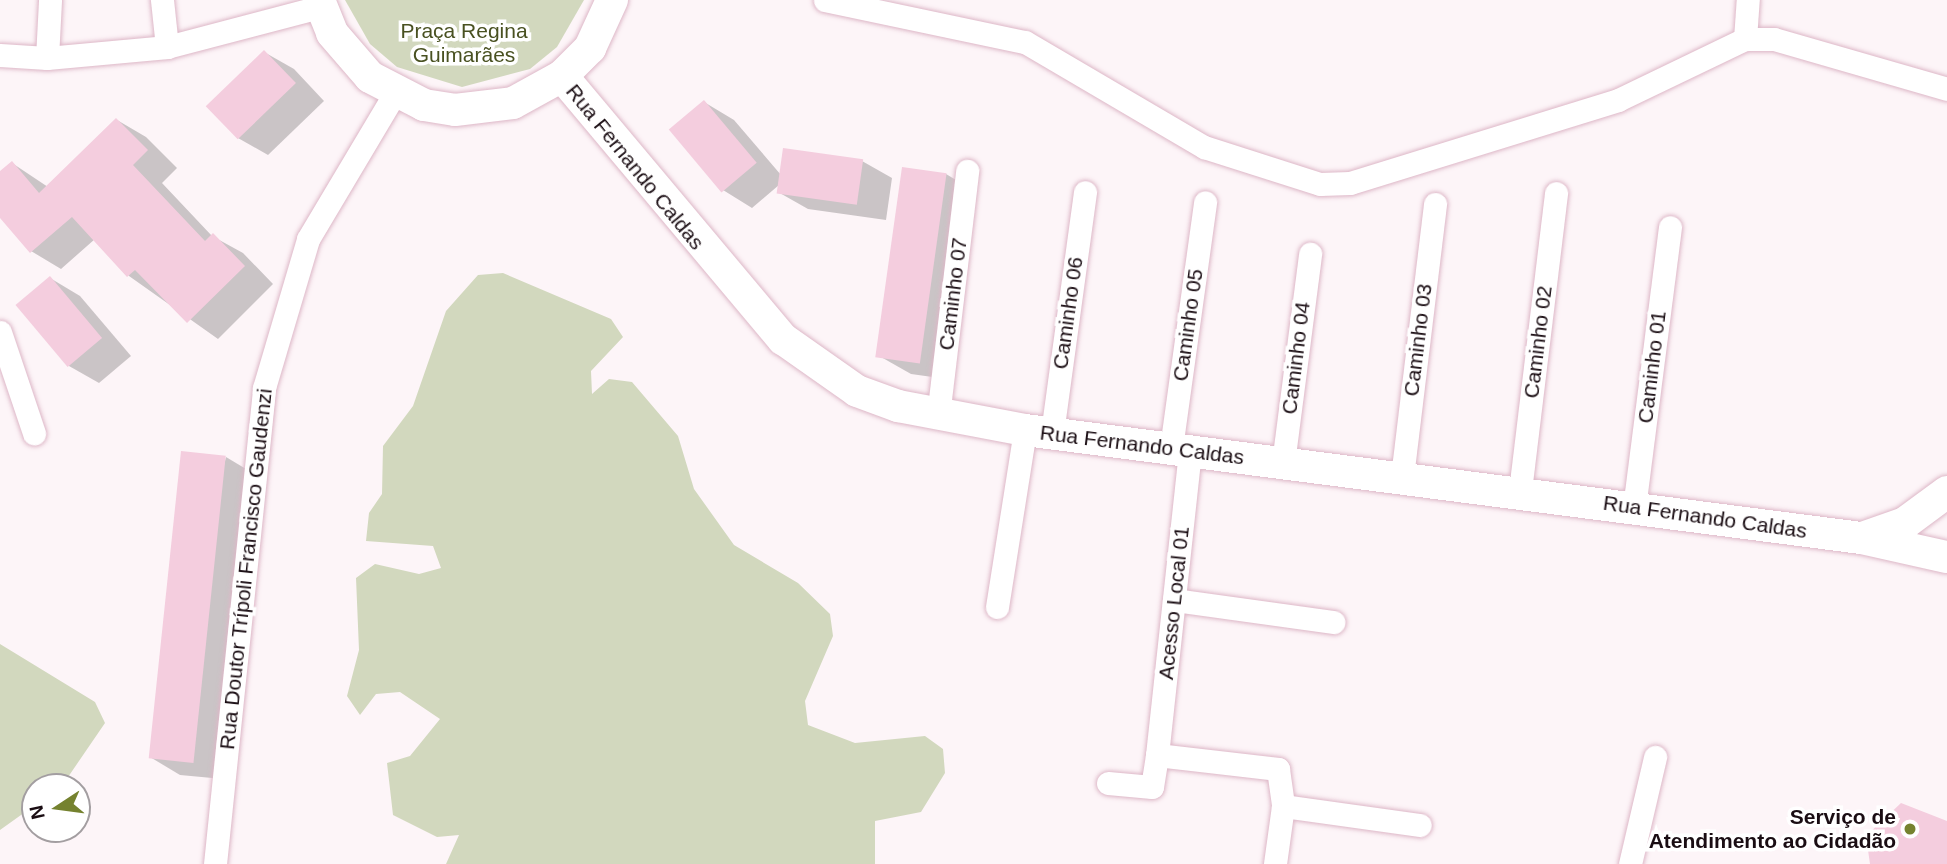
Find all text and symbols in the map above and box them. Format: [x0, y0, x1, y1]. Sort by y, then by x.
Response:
park label: Praça Regina Guimarães [400, 18, 528, 68]
street label: Rua Fernando Caldas [561, 79, 709, 255]
street label: Caminho 07 [934, 236, 972, 352]
street label: Caminho 06 [1048, 255, 1088, 371]
street label: Caminho 05 [1168, 267, 1208, 383]
street label: Caminho 03 [1399, 282, 1437, 398]
street label: Caminho 02 [1519, 284, 1557, 400]
street label: Caminho 04 [1277, 300, 1315, 416]
street label: Caminho 01 [1633, 309, 1671, 425]
street label: Rua Doutor Trípoli Francisco Gaudenzi [214, 387, 278, 751]
street label: Rua Fernando Caldas [1039, 420, 1245, 470]
street label: Rua Fernando Caldas [1602, 490, 1808, 544]
street label: Acesso Local 01 [1153, 525, 1195, 681]
north arrow [21, 773, 91, 843]
text: N [25, 803, 49, 821]
place label: Serviço de Atendimento ao Cidadão [1649, 804, 1896, 854]
marker: Serviço de Atendimento ao Cidadão [1902, 821, 1918, 837]

